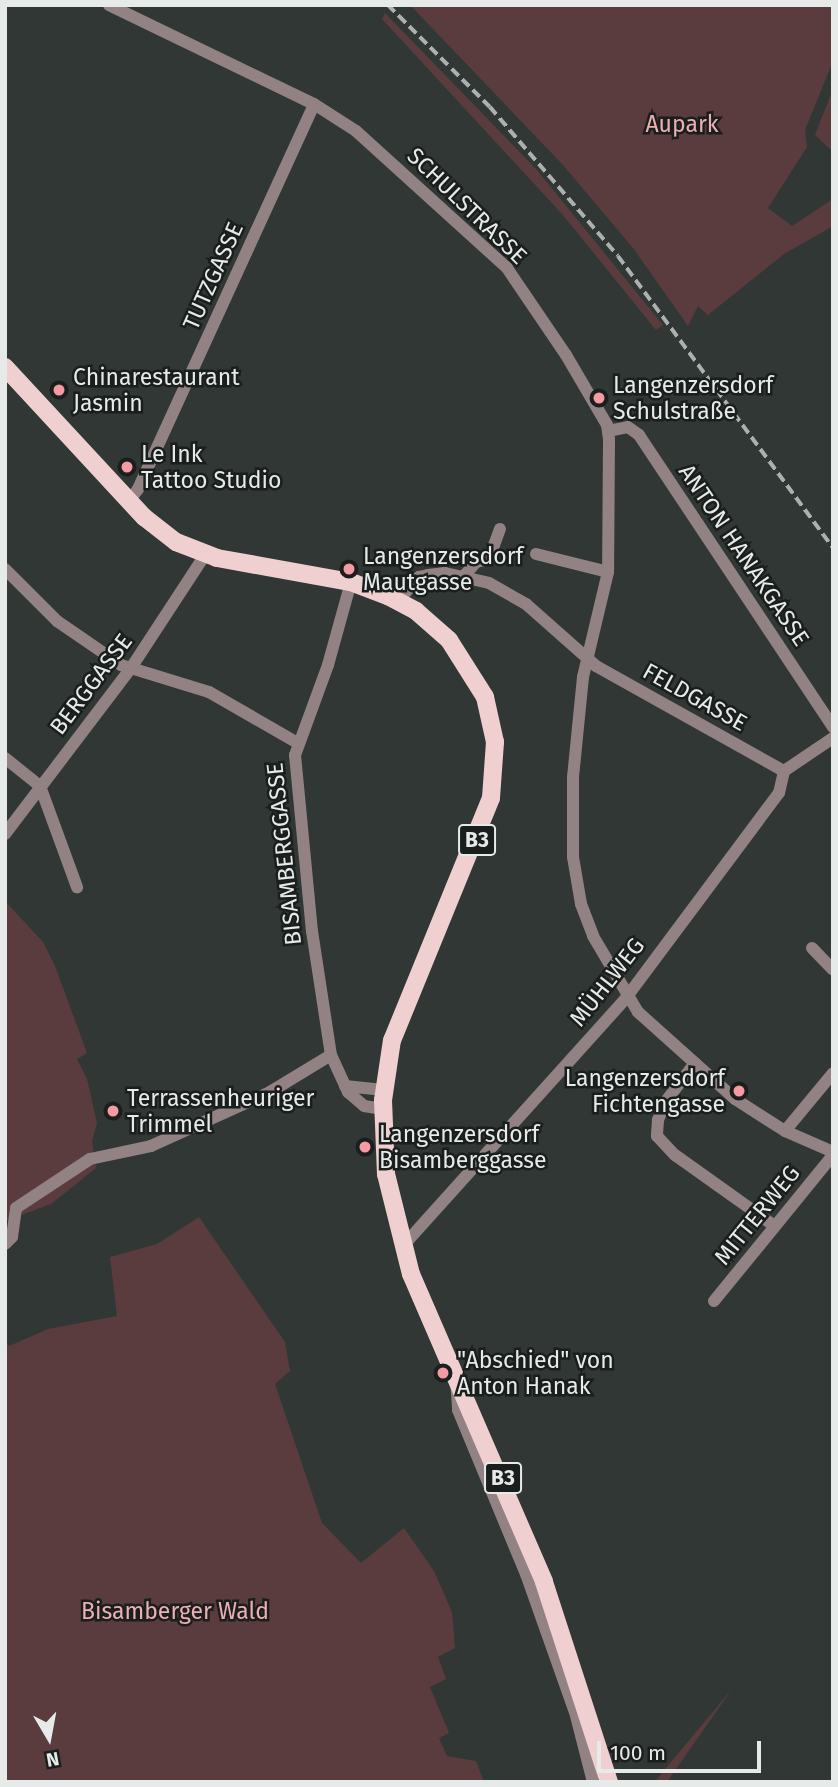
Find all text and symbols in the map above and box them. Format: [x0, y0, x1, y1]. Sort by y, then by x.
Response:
park label: Aupark [645, 110, 719, 138]
street label: SCHULSTRASSE [401, 142, 533, 270]
street label: TUTZGASSE [177, 218, 249, 334]
place label: Chinarestaurant Jasmin [73, 363, 239, 417]
place label: Langenzersdorf Schulstraße [613, 371, 773, 425]
marker: Chinarestaurant Jasmin [51, 382, 67, 398]
marker: Langenzersdorf Schulstraße [591, 390, 607, 406]
place label: Le Ink Tattoo Studio [141, 440, 281, 494]
marker: Le Ink Tattoo Studio [119, 459, 135, 475]
street label: ANTON HANAKGASSE [673, 459, 815, 651]
place label: Langenzersdorf Mautgasse [363, 542, 523, 596]
marker: Langenzersdorf Mautgasse [341, 561, 357, 577]
street label: BERGGASSE [44, 628, 138, 740]
street label: FELDGASSE [638, 657, 752, 737]
street label: BISAMBERGGASSE [261, 761, 307, 947]
road number: B3 [458, 822, 496, 858]
street label: MÜHLWEG [564, 932, 650, 1032]
place label: Langenzersdorf Fichtengasse [565, 1064, 725, 1118]
marker: Langenzersdorf Fichtengasse [731, 1083, 747, 1099]
place label: Terrassenheuriger Trimmel [127, 1084, 314, 1138]
marker: Terrassenheuriger Trimmel [105, 1103, 121, 1119]
place label: Langenzersdorf Bisamberggasse [379, 1120, 546, 1174]
marker: Langenzersdorf Bisamberggasse [357, 1139, 373, 1155]
street label: MITTERWEG [708, 1160, 806, 1270]
place label: "Abschied" von Anton Hanak [457, 1346, 614, 1400]
marker: "Abschied" von Anton Hanak [435, 1365, 451, 1381]
road number: B3 [484, 1460, 522, 1496]
park label: Bisamberger Wald [81, 1597, 269, 1625]
north arrow [14, 1703, 84, 1773]
scale bar [600, 1728, 764, 1772]
text: 100 m [610, 1740, 666, 1766]
text: N [45, 1747, 61, 1772]

